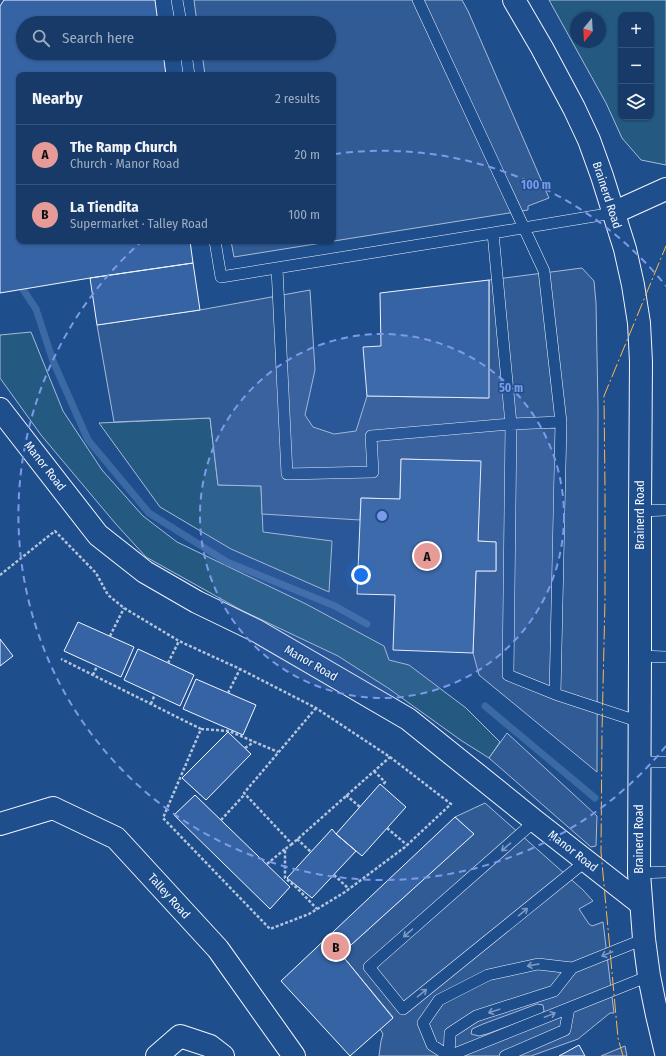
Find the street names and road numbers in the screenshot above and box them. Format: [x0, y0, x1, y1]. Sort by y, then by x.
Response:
street label: Brainerd Road [590, 160, 624, 230]
street label: Manor Road [21, 438, 69, 494]
street label: Brainerd Road [633, 480, 647, 550]
street label: Manor Road [282, 642, 340, 684]
street label: Brainerd Road [632, 804, 646, 874]
street label: Manor Road [545, 827, 601, 875]
street label: Talley Road [145, 871, 193, 921]

